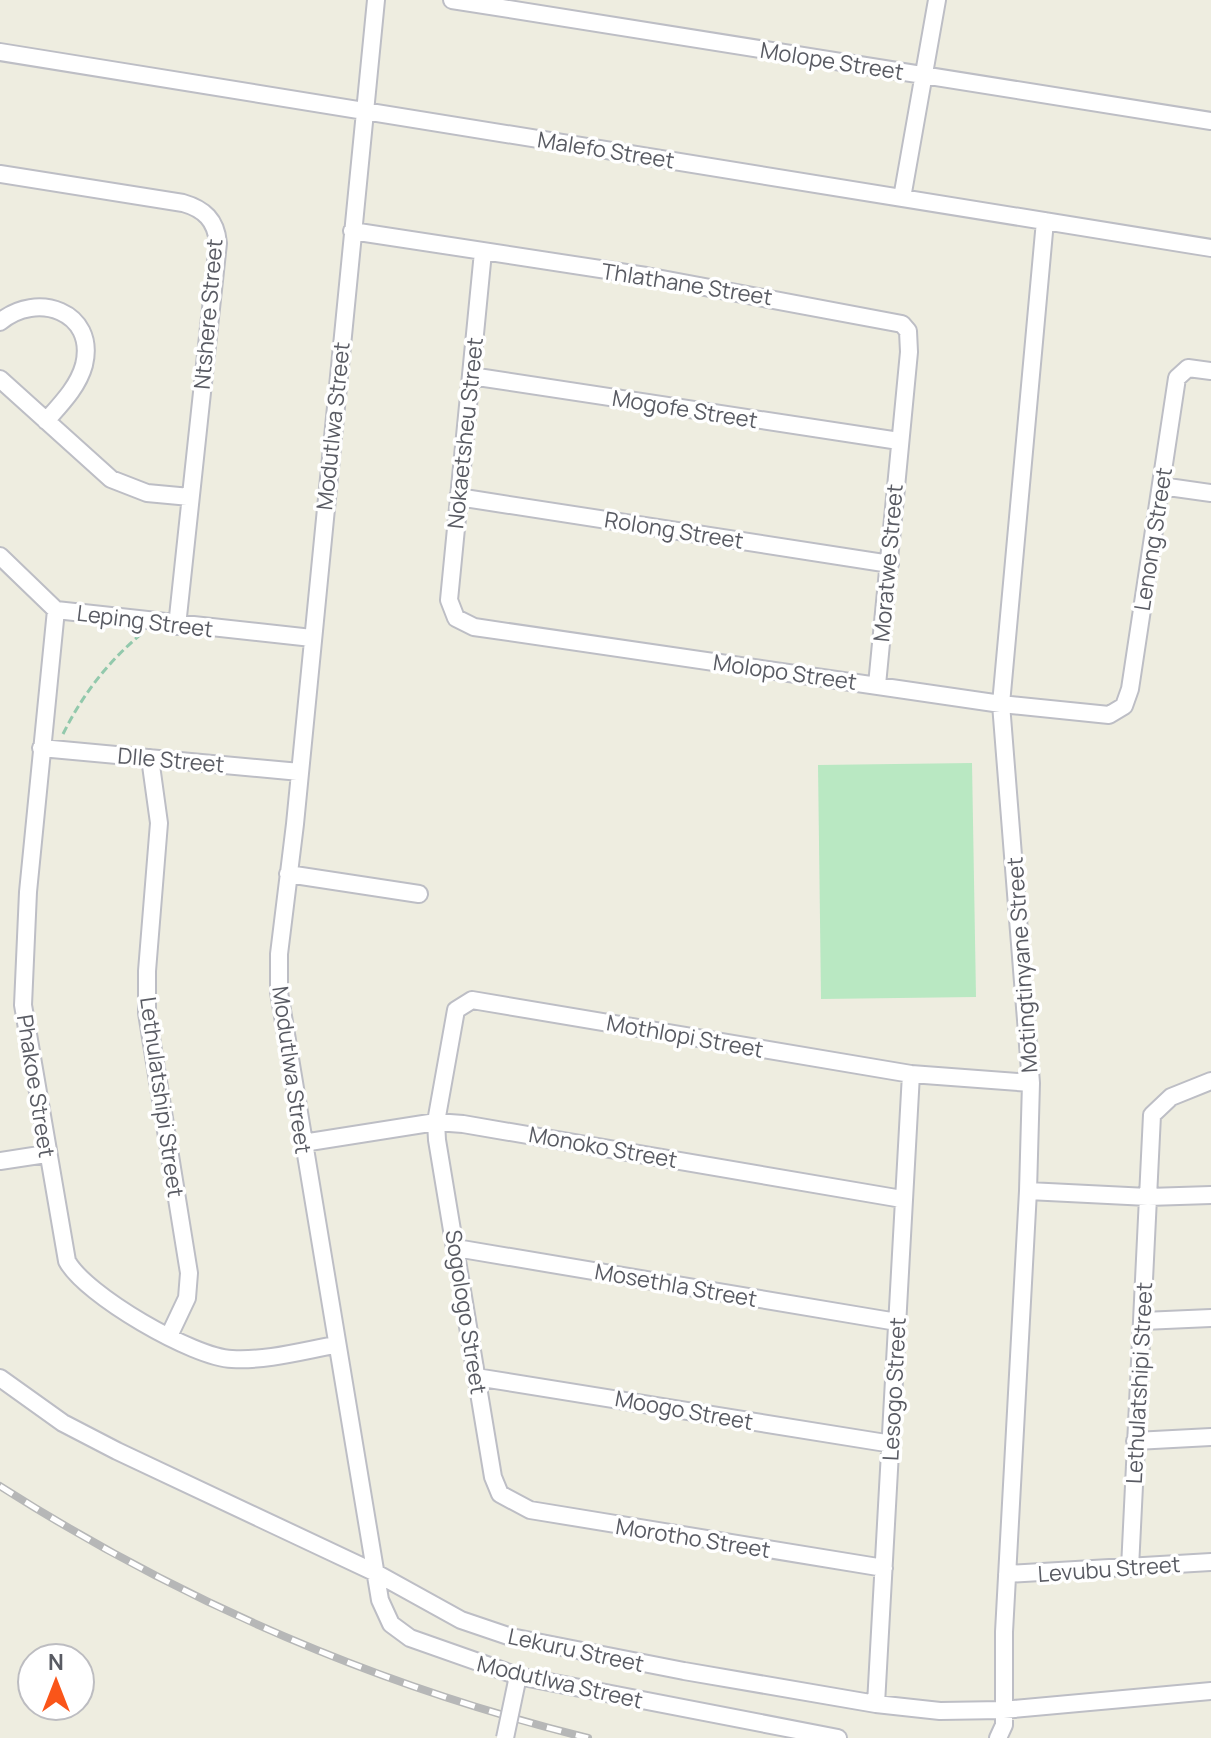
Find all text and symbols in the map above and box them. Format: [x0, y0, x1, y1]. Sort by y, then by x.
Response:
street label: Molope Street [758, 35, 906, 87]
street label: Malefo Street [535, 124, 677, 176]
street label: Ntshere Street [186, 237, 230, 390]
street label: Thlathane Street [599, 256, 775, 312]
street label: Nokaetsheu Street [440, 336, 490, 530]
street label: Modutlwa Street [309, 340, 357, 512]
street label: Mogofe Street [610, 383, 760, 435]
street label: Lenong Street [1127, 465, 1179, 613]
street label: Moratwe Street [866, 483, 910, 643]
street label: Rolong Street [602, 504, 746, 556]
street label: Leping Street [75, 598, 215, 644]
street label: Molopo Street [711, 647, 859, 697]
street label: Dlle Street [116, 740, 226, 780]
street label: Motingtinyane Street [999, 856, 1045, 1074]
street label: Modutlwa Street [265, 984, 319, 1156]
street label: Lethulatshipi Street [133, 995, 191, 1199]
street label: Mothlopi Street [604, 1007, 766, 1065]
street label: Phakoe Street [10, 1012, 62, 1160]
street label: Monoko Street [526, 1119, 680, 1175]
street label: Sogologo Street [438, 1228, 494, 1396]
street label: Mosethla Street [593, 1256, 760, 1314]
street label: Lethulatshipi Street [1119, 1281, 1159, 1485]
street label: Lesogo Street [875, 1316, 913, 1462]
street label: Moogo Street [613, 1383, 756, 1437]
street label: Morotho Street [614, 1511, 773, 1565]
street label: Levubu Street [1037, 1549, 1182, 1589]
street label: Lekuru Street [505, 1621, 647, 1679]
north arrow [16, 1642, 96, 1722]
text: N [48, 1647, 64, 1677]
street label: Modutlwa Street [474, 1648, 646, 1716]

